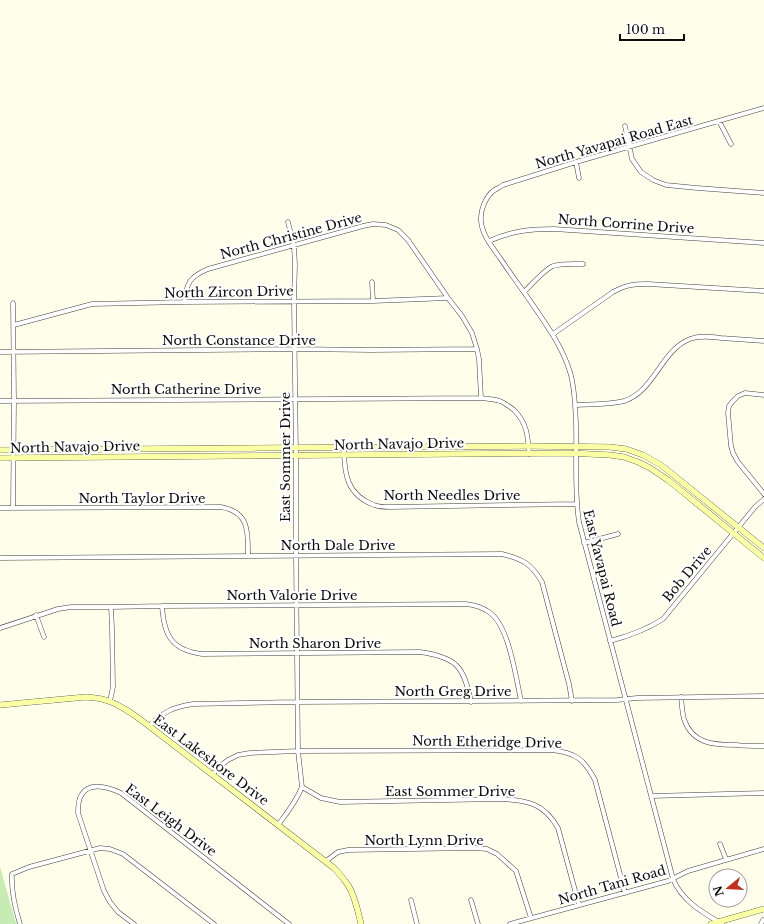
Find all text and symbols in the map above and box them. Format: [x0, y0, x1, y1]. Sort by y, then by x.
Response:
scale bar [620, 16, 684, 42]
text: 100 m [626, 22, 665, 37]
street label: North Yavapai Road East [533, 111, 695, 173]
street label: North Christine Drive [218, 209, 364, 263]
street label: North Corrine Drive [557, 211, 695, 237]
street label: North Zircon Drive [164, 282, 294, 302]
street label: North Constance Drive [162, 332, 316, 349]
street label: North Catherine Drive [111, 381, 261, 398]
street label: East Sommer Drive [277, 392, 294, 522]
street label: North Navajo Drive [334, 434, 464, 454]
street label: North Navajo Drive [10, 437, 140, 457]
street label: North Needles Drive [383, 487, 521, 504]
street label: North Taylor Drive [79, 490, 205, 507]
street label: East Yavapai Road [579, 508, 625, 628]
street label: North Dale Drive [281, 537, 395, 554]
street label: Bob Drive [659, 543, 715, 605]
street label: North Valorie Drive [227, 587, 357, 604]
street label: North Sharon Drive [249, 635, 381, 652]
street label: North Greg Drive [395, 683, 511, 700]
street label: East Lakeshore Drive [150, 711, 272, 809]
street label: North Etheridge Drive [412, 732, 562, 752]
street label: East Leigh Drive [122, 780, 220, 860]
street label: East Sommer Drive [385, 783, 515, 800]
street label: North Lynn Drive [364, 832, 484, 849]
street label: North Tani Road [556, 861, 668, 908]
north arrow [708, 868, 748, 908]
text: N [710, 883, 727, 898]

